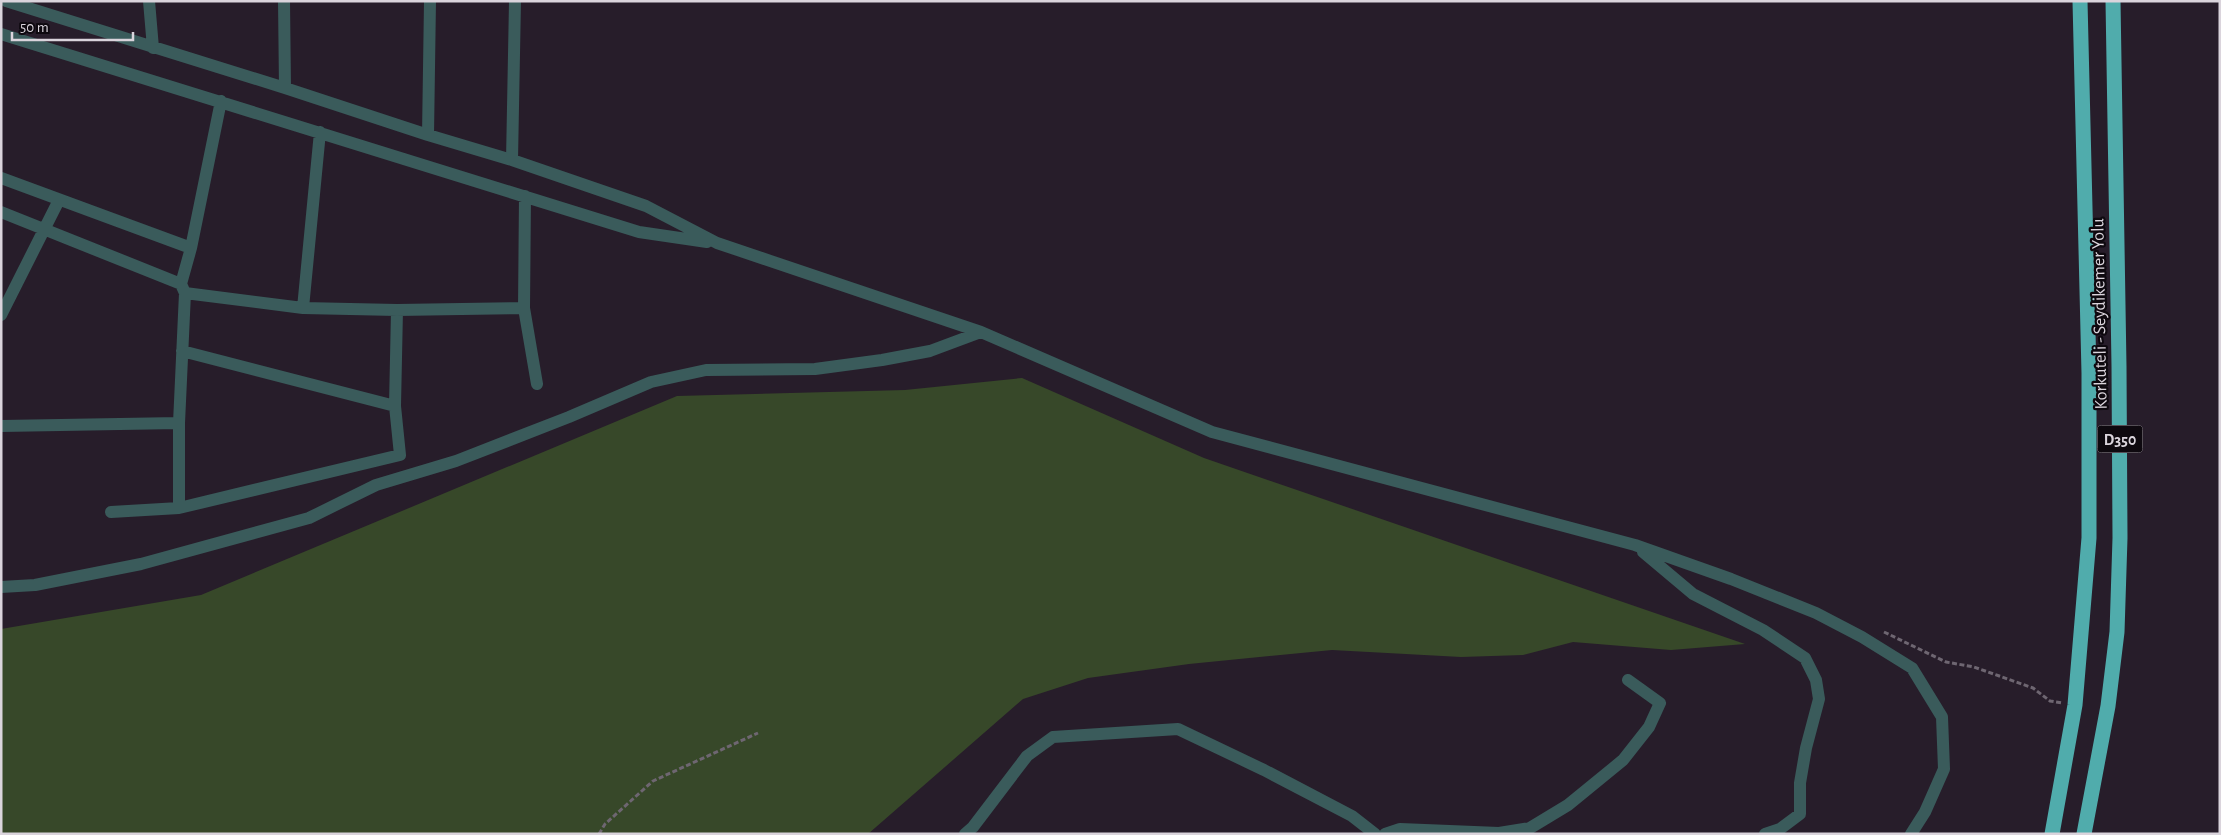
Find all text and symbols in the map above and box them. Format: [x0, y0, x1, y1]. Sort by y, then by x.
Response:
scale bar [12, 10, 134, 42]
text: 50 m [20, 20, 49, 35]
street label: Korkuteli - Seydikemer Yolu [2089, 218, 2111, 410]
road number: D350 [2098, 426, 2142, 452]

